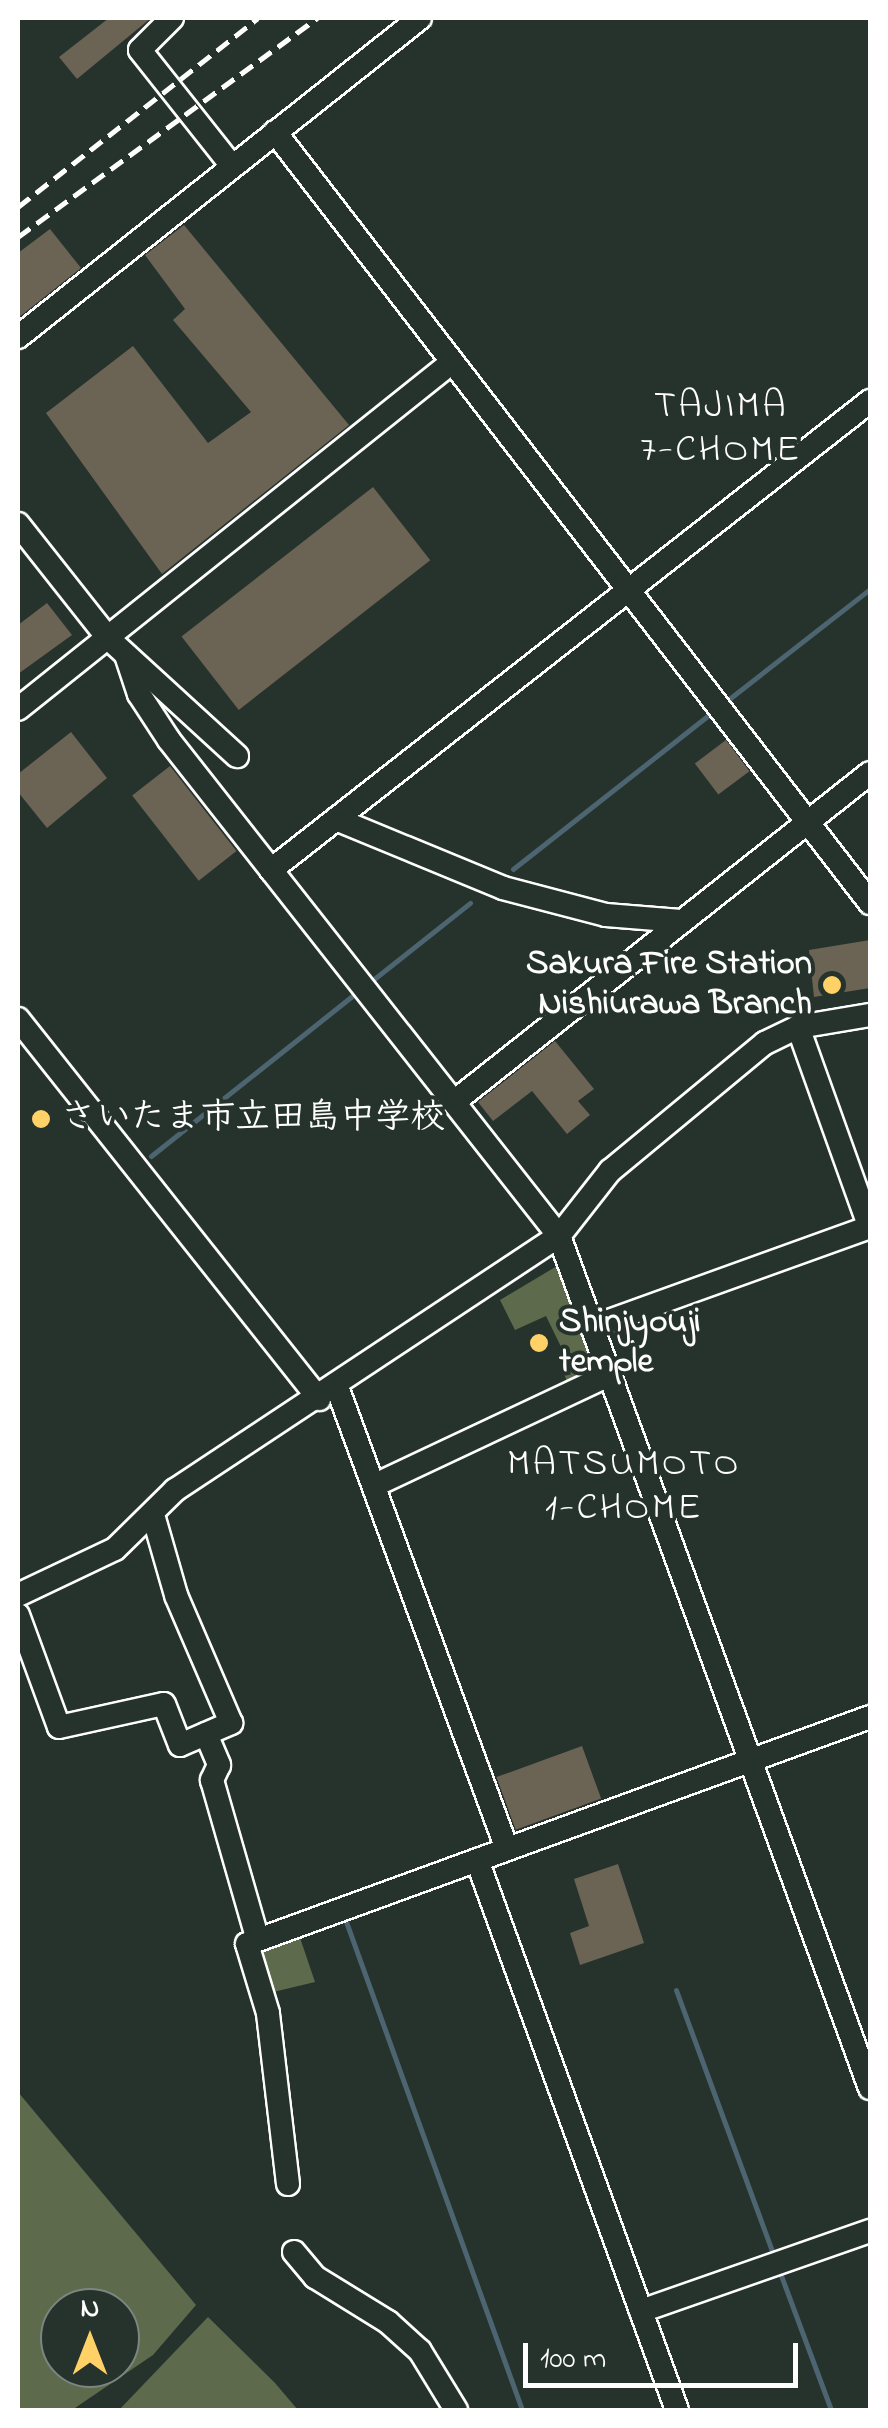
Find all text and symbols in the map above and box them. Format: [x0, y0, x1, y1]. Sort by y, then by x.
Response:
district label: TAJIMA 7-CHOME [640, 385, 802, 474]
place label: Sakura Fire Station Nishiurawa Branch [526, 944, 812, 1026]
marker: Sakura Fire Station Nishiurawa Branch [821, 974, 843, 996]
place label: さいたま市立田島中学校 [61, 1098, 446, 1140]
marker: さいたま市立田島中学校 [30, 1108, 52, 1130]
place label: Shinjyouji temple [559, 1302, 701, 1384]
marker: Shinjyouji temple [528, 1332, 550, 1354]
district label: MATSUMOTO 1-CHOME [507, 1443, 741, 1532]
north arrow [40, 2288, 140, 2388]
text: N [81, 2289, 99, 2330]
scale bar [528, 2323, 803, 2385]
text: 100 m [540, 2338, 606, 2382]

